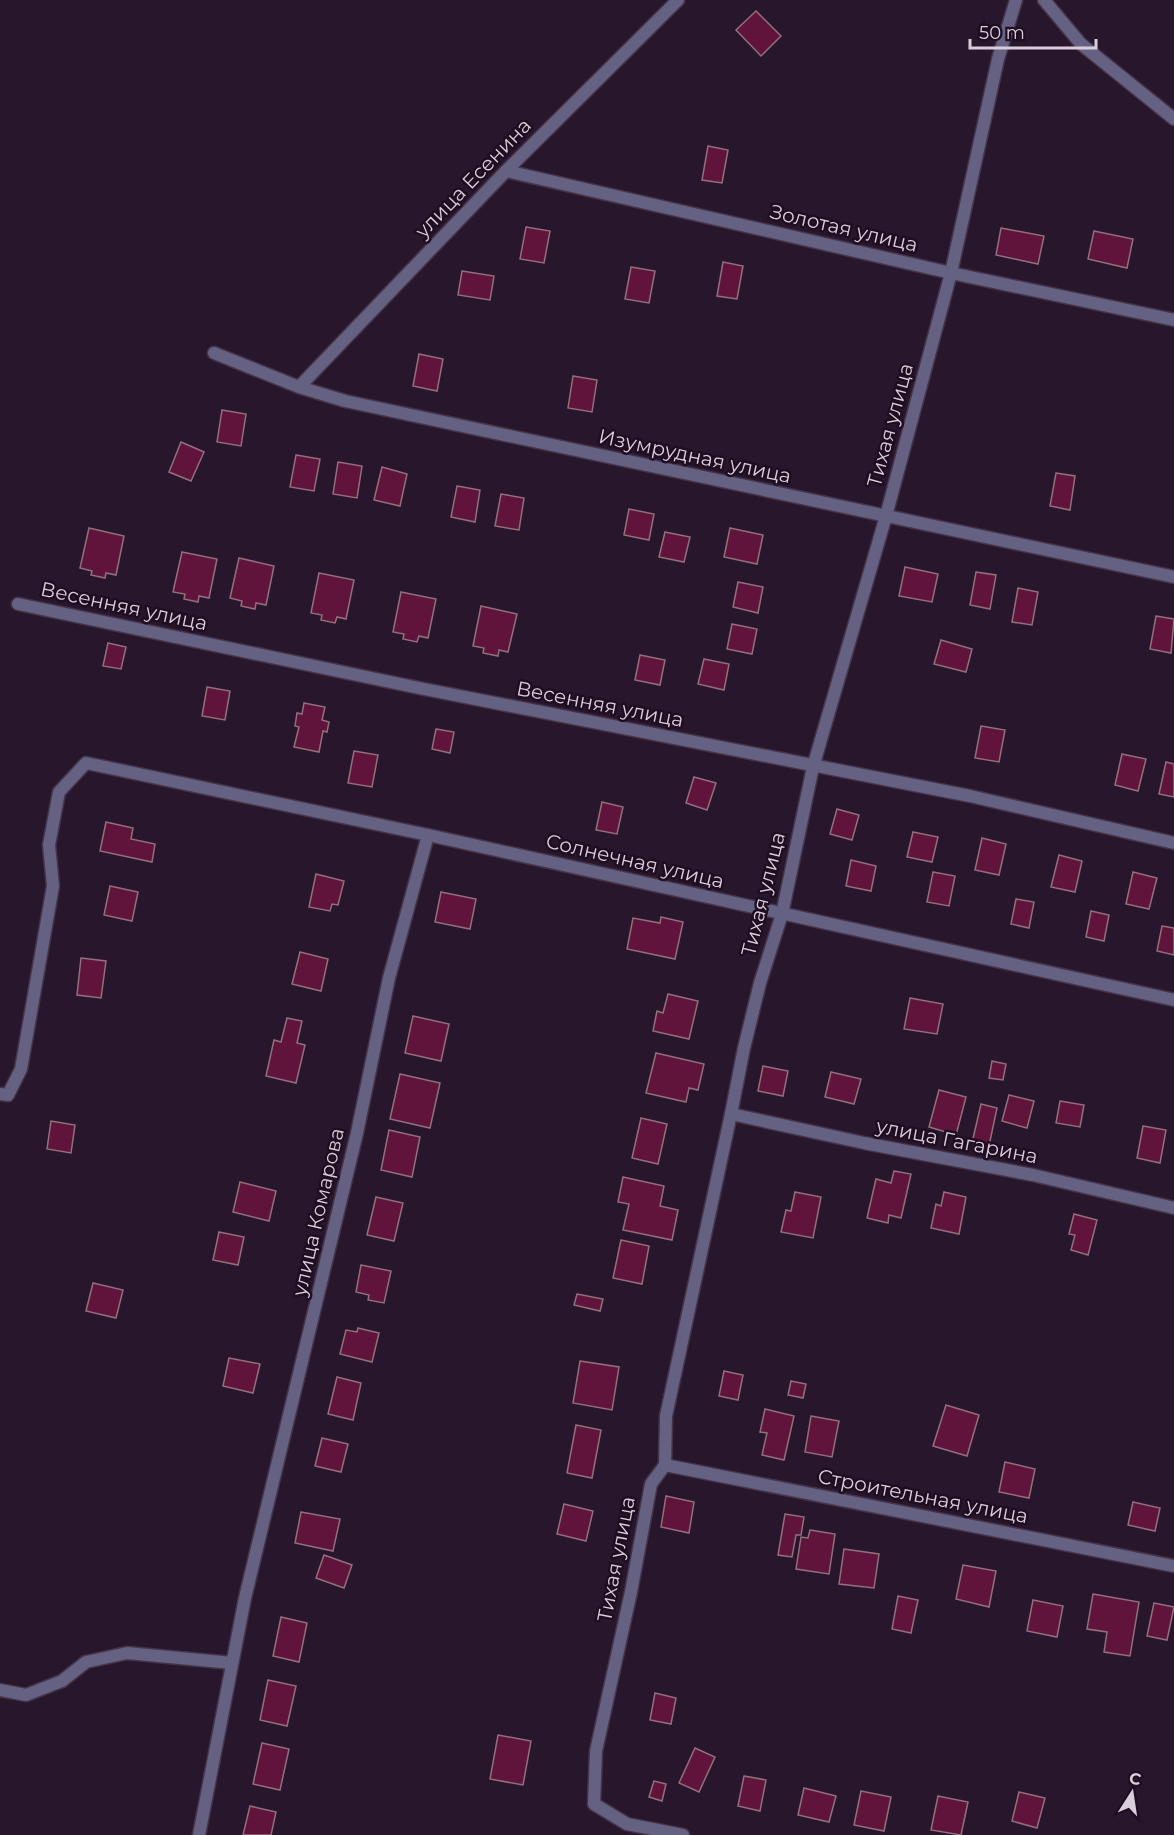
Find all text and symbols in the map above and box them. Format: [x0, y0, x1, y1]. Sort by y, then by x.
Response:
scale bar [970, 12, 1096, 50]
text: 50 m [979, 22, 1025, 44]
street label: улица Есенина [409, 113, 536, 243]
street label: Золотая улица [768, 199, 920, 257]
street label: Тихая улица [862, 361, 918, 489]
street label: Изумрудная улица [597, 424, 793, 488]
street label: Весенняя улица [39, 577, 209, 635]
street label: Весенняя улица [514, 676, 686, 732]
street label: Солнечная улица [544, 829, 726, 893]
street label: Тихая улица [736, 829, 790, 959]
street label: улица Гагарина [873, 1113, 1040, 1168]
street label: улица Комарова [287, 1126, 349, 1299]
street label: Строительная улица [816, 1464, 1030, 1528]
street label: Тихая улица [592, 1494, 640, 1624]
north arrow [1102, 1763, 1162, 1823]
text: С [1127, 1768, 1143, 1789]

